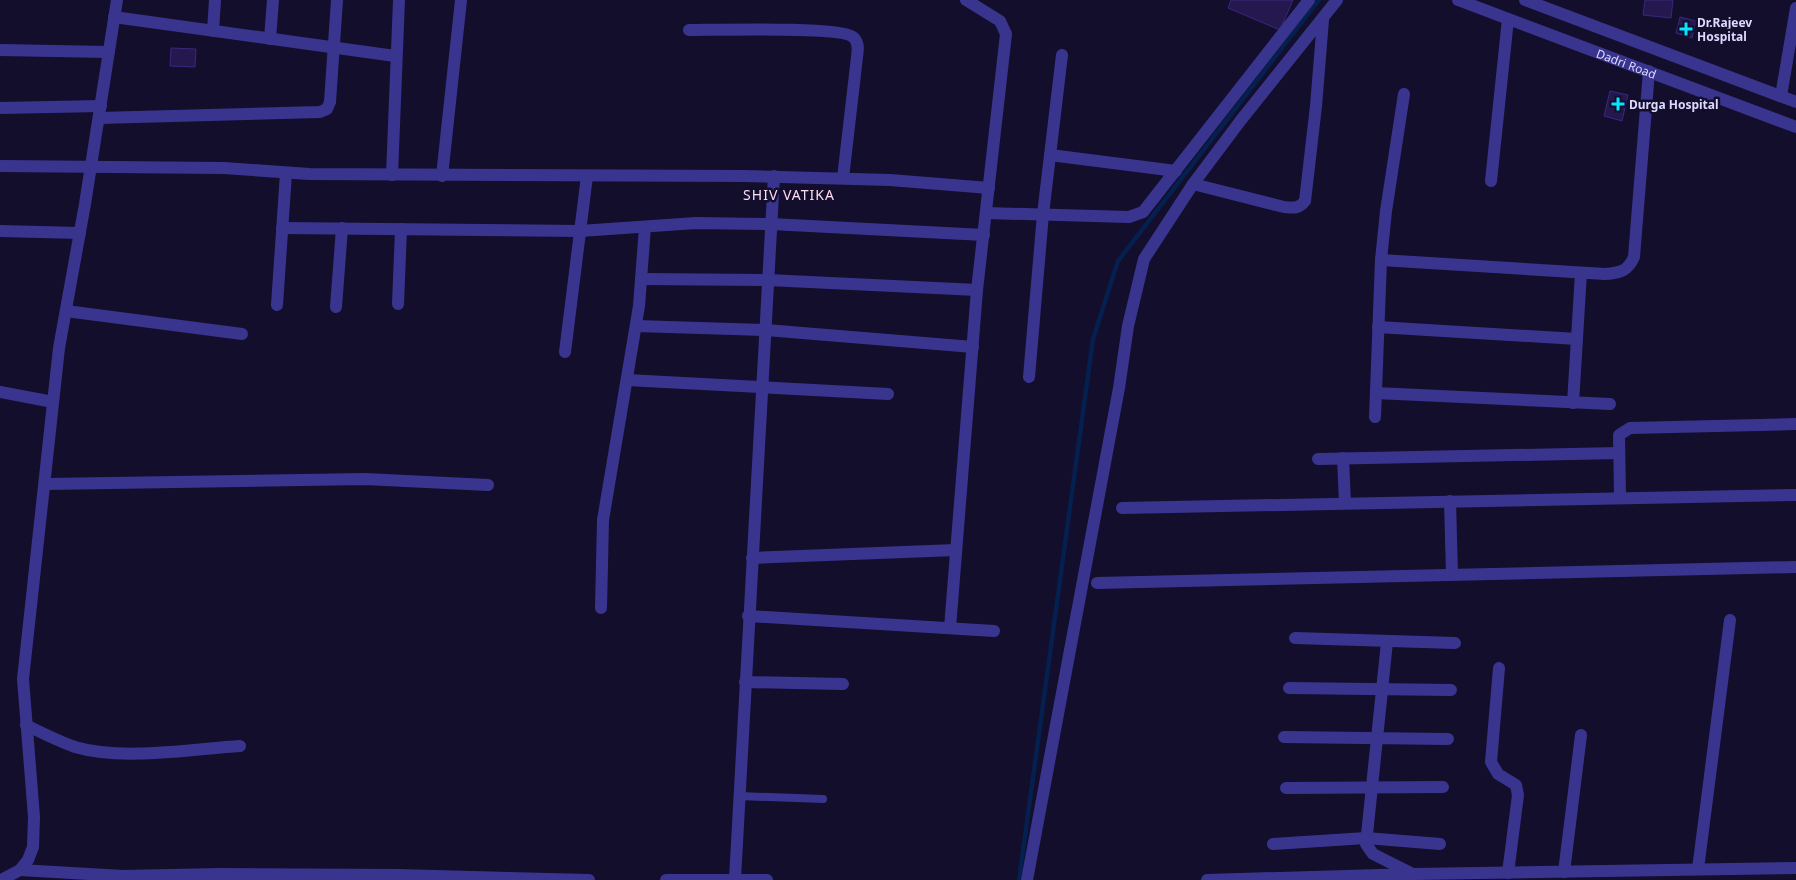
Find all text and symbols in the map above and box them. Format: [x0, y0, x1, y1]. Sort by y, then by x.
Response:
place label: Dr.Rajeev Hospital [1697, 14, 1752, 45]
marker: Dr.Rajeev Hospital [1679, 22, 1693, 36]
street label: Dadri Road [1594, 44, 1659, 82]
place label: Durga Hospital [1629, 96, 1719, 113]
marker: Durga Hospital [1611, 97, 1625, 111]
district label: SHIV VATIKA [743, 185, 835, 204]

